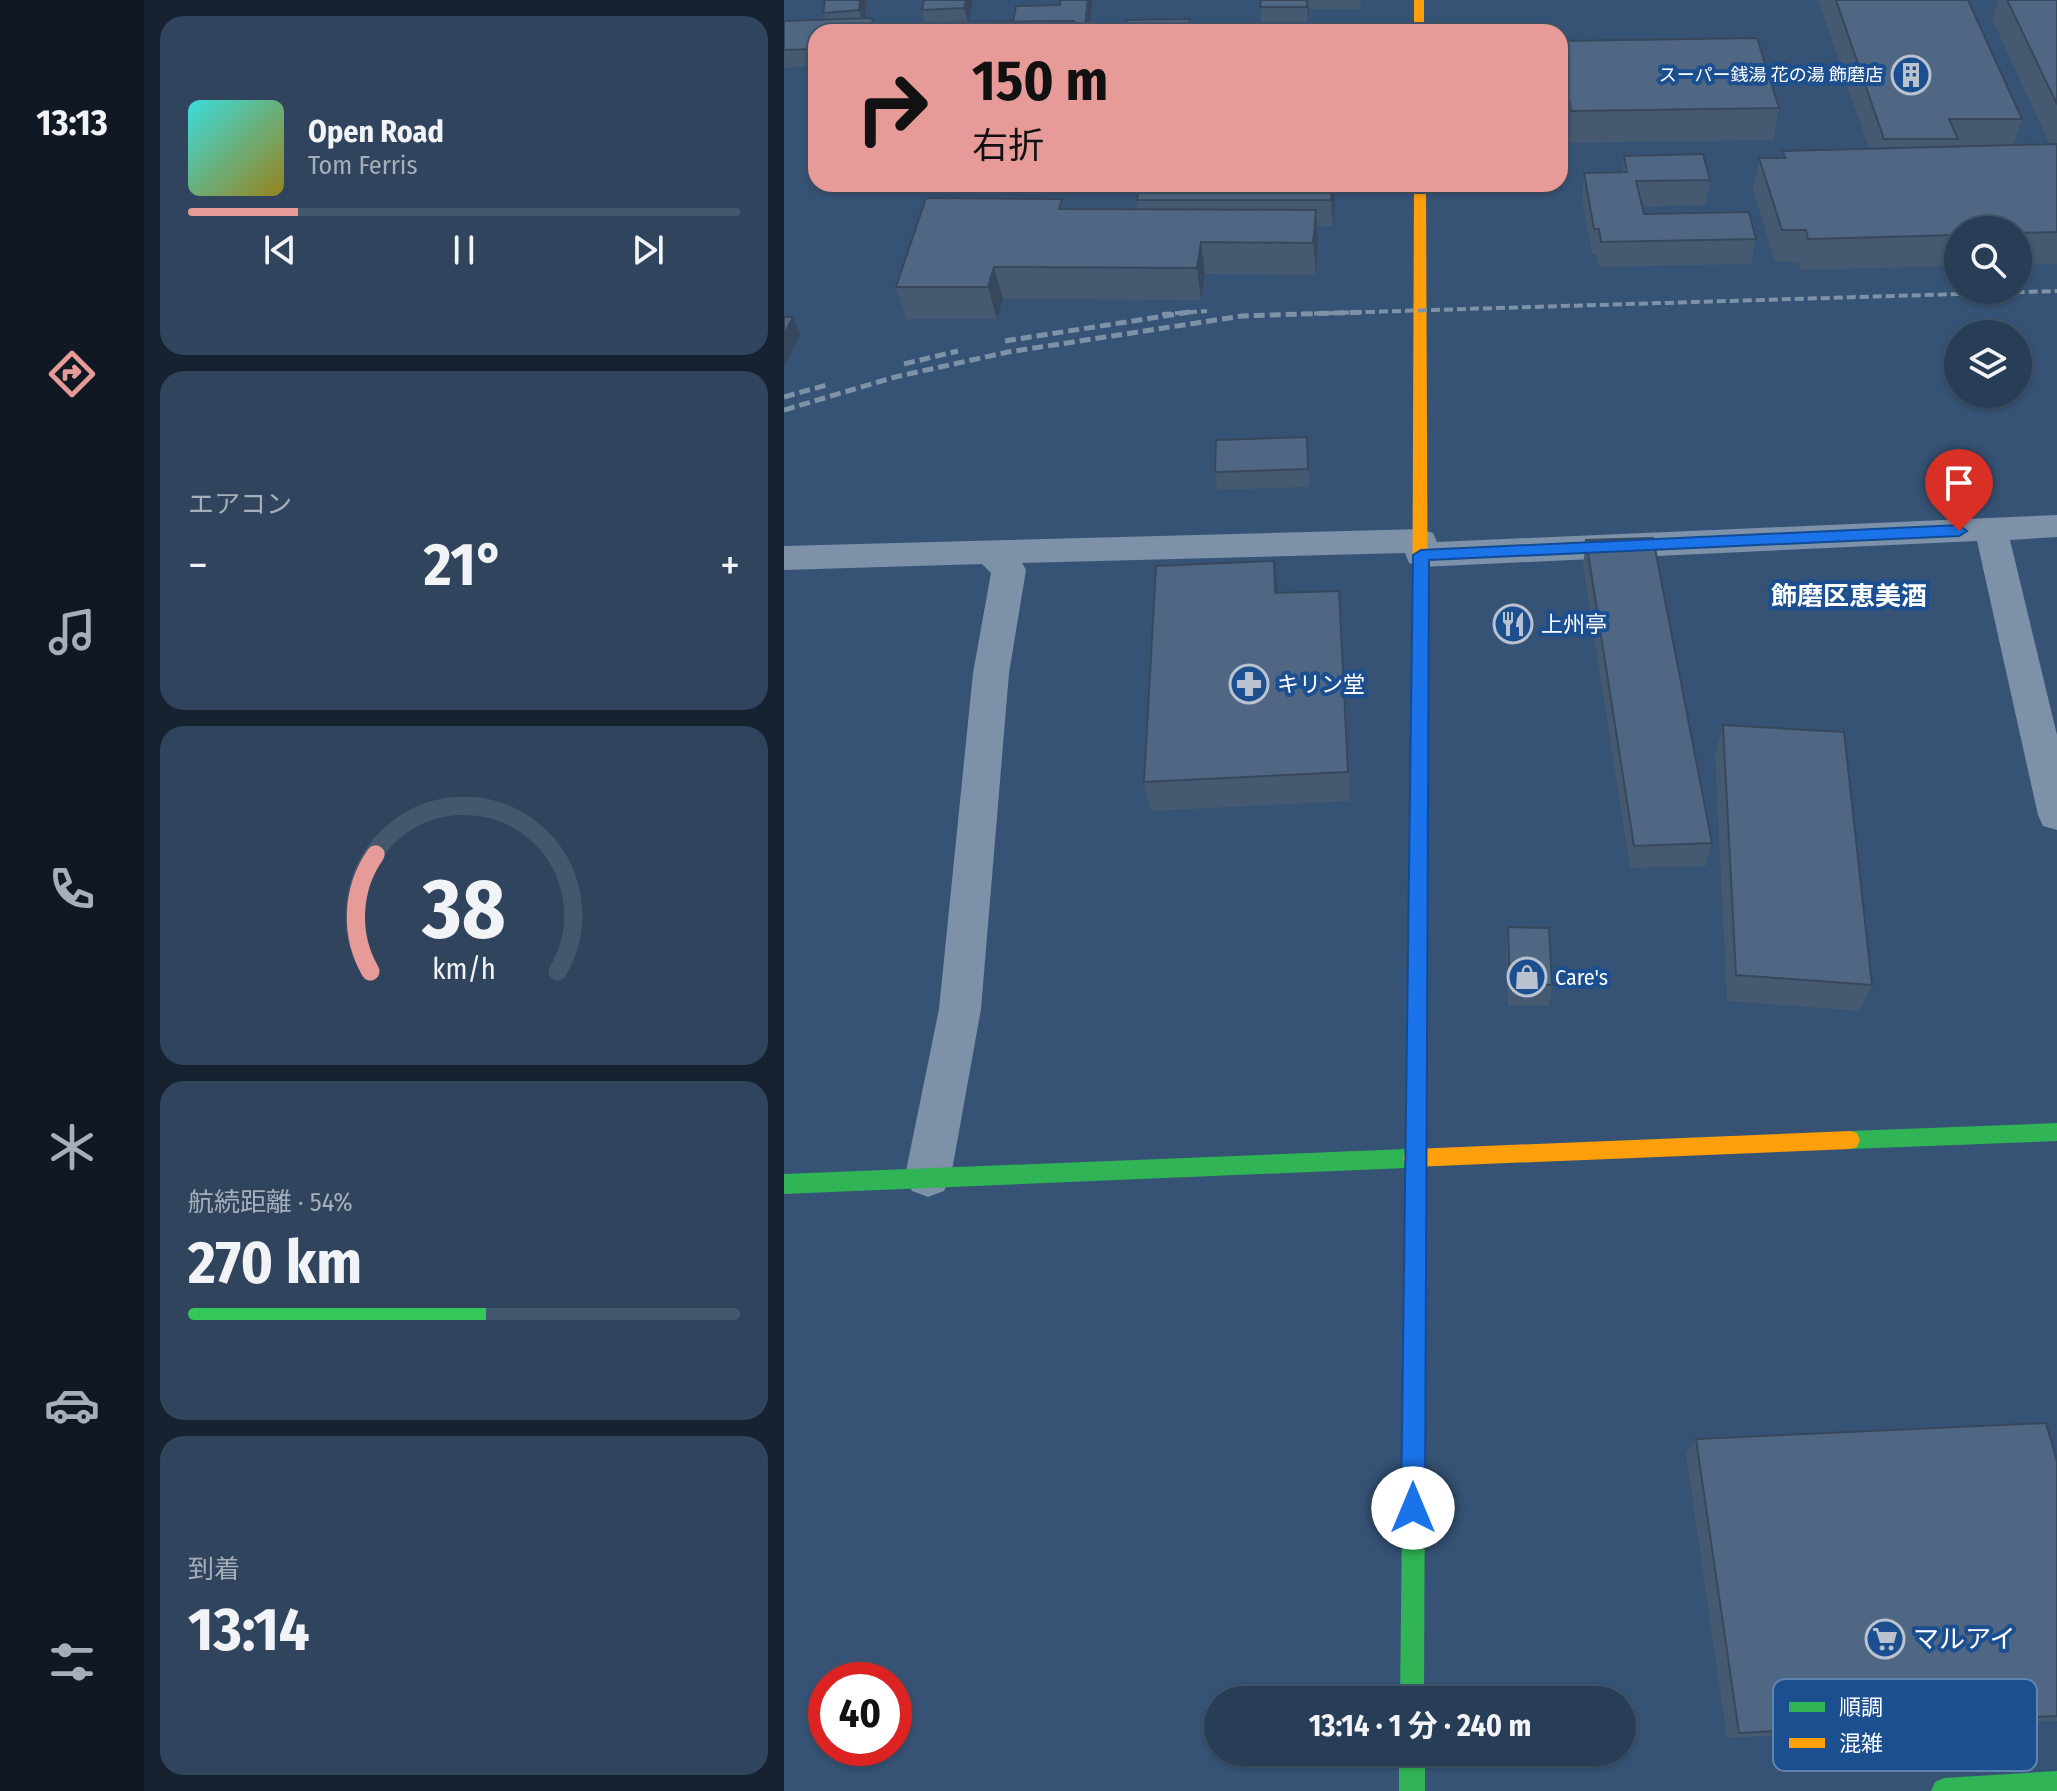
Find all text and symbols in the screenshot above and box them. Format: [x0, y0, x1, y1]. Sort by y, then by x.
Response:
text: 150 m [972, 48, 1108, 115]
building icon: スーパー銭湯 花の湯 飾磨店 [1890, 54, 1932, 96]
icon: right [840, 56, 944, 160]
place label: スーパー銭湯 花の湯 飾磨店 [1659, 64, 1883, 86]
text: 13:13 [36, 101, 108, 145]
text: Open Road [308, 114, 444, 150]
text: 右折 [972, 124, 1044, 168]
text: Tom Ferris [308, 150, 418, 181]
map controls [1944, 216, 2032, 408]
button: search [1944, 216, 2032, 304]
icon: previous [258, 228, 302, 272]
icon: pause [442, 228, 486, 272]
icon: next [626, 228, 670, 272]
button: layers [1944, 320, 2032, 408]
icon: directions [44, 346, 100, 402]
pin [1925, 449, 1993, 531]
icon: arrive [1937, 461, 1981, 505]
text: エアコン [188, 489, 292, 520]
text: 21° [424, 529, 504, 601]
text: − [188, 539, 208, 592]
text: + [720, 539, 740, 592]
district label: 飾磨区恵美酒 [1771, 581, 1927, 612]
restaurant icon: 上州亭 [1492, 603, 1534, 645]
icon: music [44, 604, 100, 660]
place label: 上州亭 [1541, 611, 1607, 638]
pharmacy icon: キリン堂 [1228, 663, 1270, 705]
place label: キリン堂 [1277, 671, 1365, 698]
text: 38 [421, 859, 506, 959]
icon: phone [44, 861, 100, 917]
text: km/h [432, 952, 496, 987]
shop icon: Care's [1506, 956, 1548, 998]
place label: Care's [1555, 964, 1608, 991]
icon: climate [44, 1119, 100, 1175]
text: 航続距離 · 54% [188, 1187, 353, 1218]
text: 270 km [188, 1227, 362, 1299]
icon: car [44, 1377, 100, 1433]
position arrow [1371, 1466, 1455, 1550]
text: 到着 [188, 1554, 240, 1585]
text: 13:14 [188, 1594, 310, 1666]
supermarket icon: マルアイ [1864, 1618, 1906, 1660]
place label: マルアイ [1913, 1624, 2016, 1655]
icon: filters [44, 1634, 100, 1690]
speed limit sign: 40 [808, 1662, 912, 1766]
legend [1773, 1679, 2037, 1771]
text: 順調 [1839, 1694, 1883, 1721]
text: 13:14 · 1 分 · 240 m [1309, 1708, 1531, 1744]
text: 混雑 [1839, 1730, 1883, 1757]

